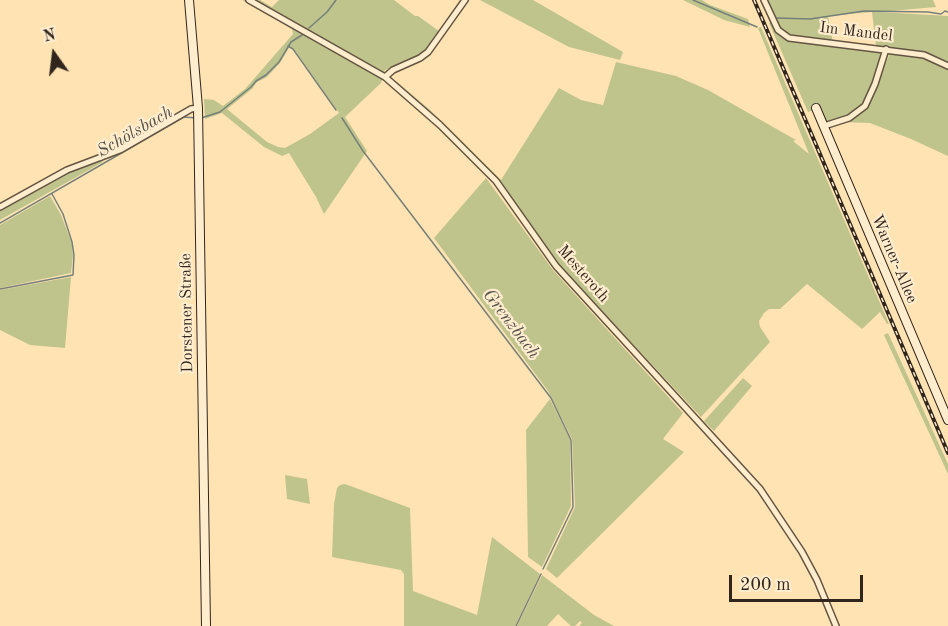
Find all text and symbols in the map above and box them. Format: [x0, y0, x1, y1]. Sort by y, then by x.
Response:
street label: Im Mandel [818, 18, 894, 46]
north arrow [24, 24, 84, 84]
text: N [42, 27, 58, 46]
water label: Schölsbach [93, 102, 177, 162]
street label: Warner-Allee [867, 212, 921, 306]
street label: Mesteroth [553, 241, 613, 307]
street label: Dorstener Straße [176, 253, 198, 373]
water label: Grenzbach [478, 285, 544, 363]
scale bar [732, 563, 866, 601]
text: 200 m [740, 576, 791, 594]

